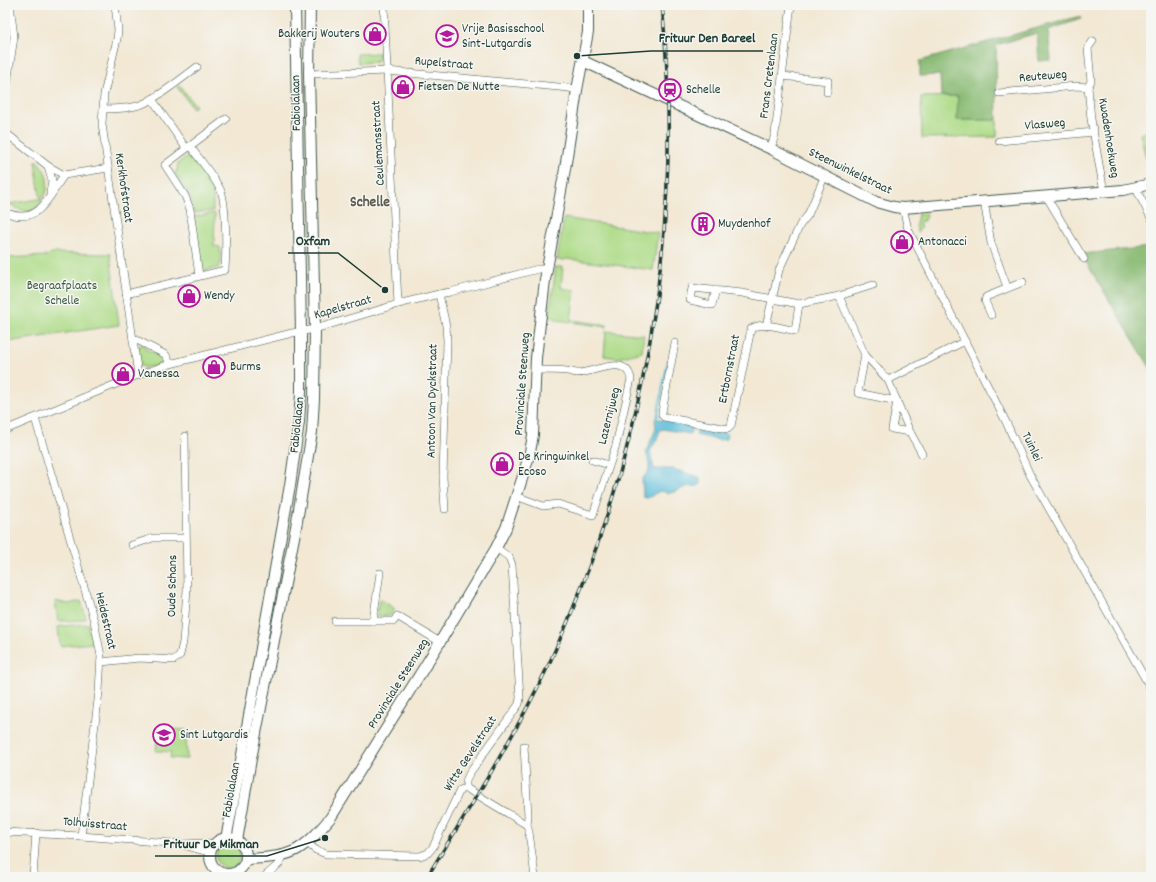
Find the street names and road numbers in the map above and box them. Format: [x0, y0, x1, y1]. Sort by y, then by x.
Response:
street label: Frans Cretenlaan [755, 32, 785, 120]
street label: Rupelstraat [414, 52, 474, 76]
street label: Reuteweg [1018, 65, 1068, 89]
street label: Fabiolalaan [287, 75, 307, 131]
street label: Kwadenhoekweg [1092, 97, 1124, 180]
street label: Ceulemansstraat [367, 100, 391, 186]
street label: Vlasweg [1024, 114, 1066, 136]
street label: Steenwinkelstraat [805, 144, 895, 201]
street label: Kerkhofstraat [109, 152, 137, 224]
street label: Kapelstraat [312, 291, 374, 325]
street label: Provinciale Steenweg [510, 331, 536, 436]
street label: Ertbornstraat [714, 333, 746, 405]
street label: Antoon Van Dyckstraat [423, 343, 444, 458]
street label: Lazernijweg [594, 385, 626, 447]
street label: Fabiolalaan [286, 396, 310, 454]
street label: Tuinlei [1016, 429, 1046, 465]
street label: Oude Schans [163, 555, 183, 617]
street label: Heidestraat [89, 590, 121, 652]
street label: Provinciale Steenweg [363, 635, 435, 733]
street label: Witte Gevelstraat [439, 712, 503, 796]
street label: Fabiolalaan [218, 761, 246, 819]
street label: Tolhuisstraat [62, 813, 128, 837]

